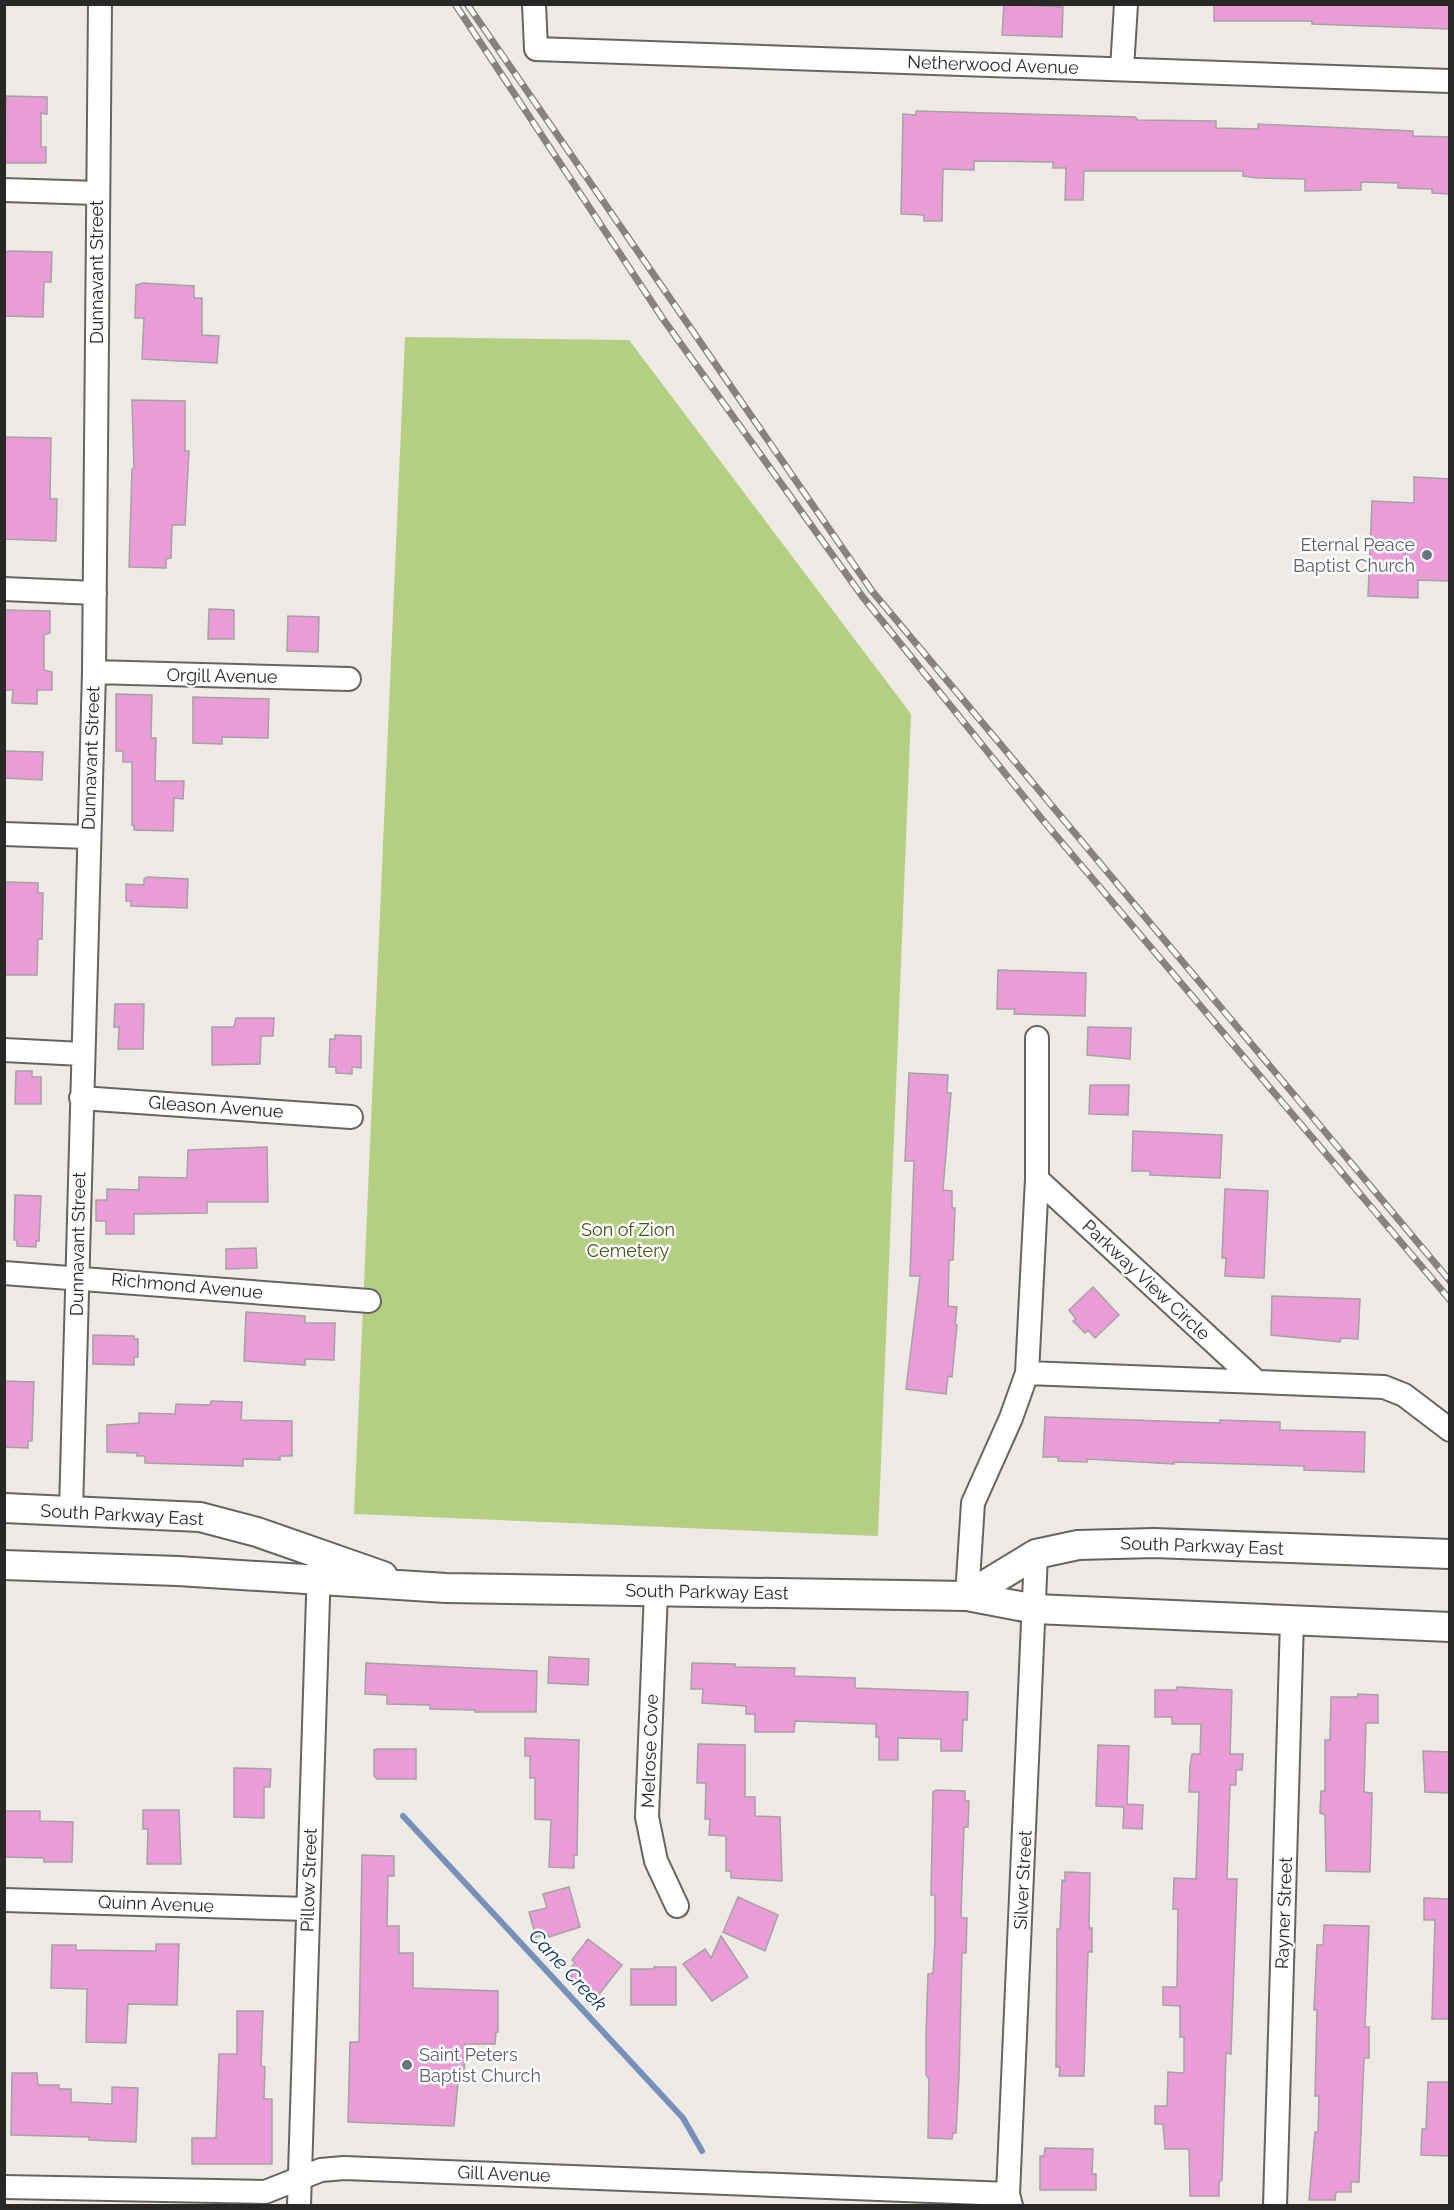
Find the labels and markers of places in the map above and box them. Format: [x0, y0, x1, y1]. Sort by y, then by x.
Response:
place label: Eternal Peace Baptist Church [1293, 534, 1415, 576]
marker: Eternal Peace Baptist Church [1420, 548, 1434, 562]
place label: Saint Peters Baptist Church [419, 2044, 541, 2086]
marker: Saint Peters Baptist Church [400, 2058, 414, 2072]

